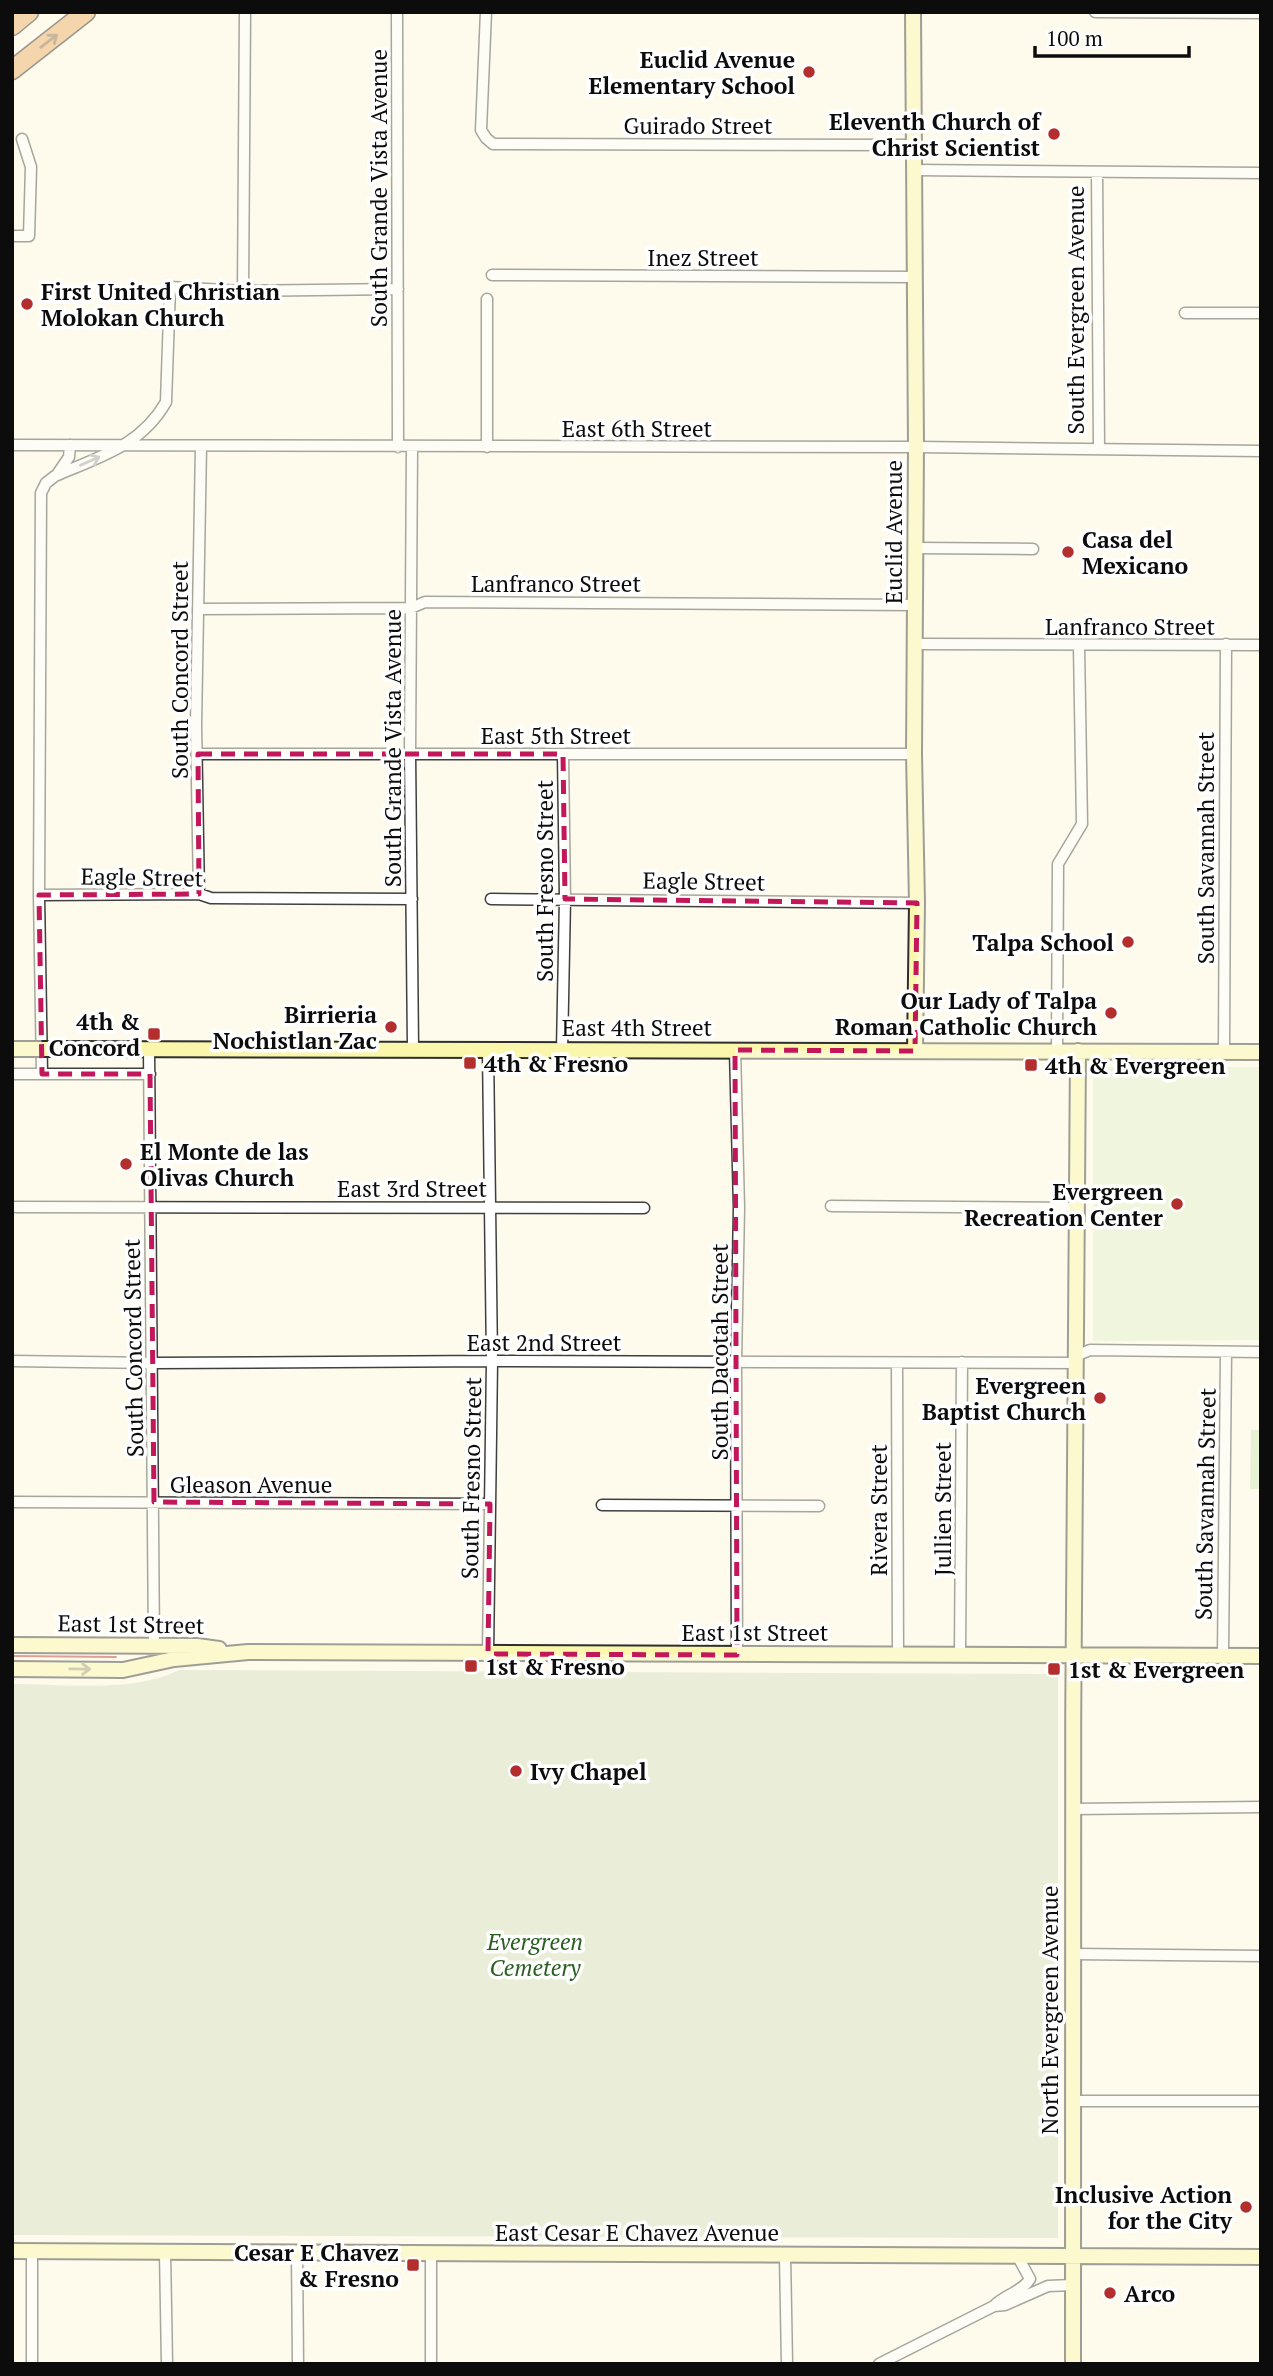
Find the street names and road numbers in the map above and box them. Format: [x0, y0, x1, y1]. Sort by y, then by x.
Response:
street label: South Grande Vista Avenue [363, 49, 394, 327]
street label: Guirado Street [624, 110, 773, 141]
street label: South Evergreen Avenue [1060, 185, 1091, 435]
street label: Inez Street [647, 242, 759, 273]
street label: East 6th Street [562, 413, 713, 444]
street label: Euclid Avenue [878, 460, 909, 604]
street label: South Concord Street [164, 560, 195, 779]
street label: Lanfranco Street [471, 568, 641, 599]
street label: South Grande Vista Avenue [377, 609, 408, 887]
street label: Lanfranco Street [1045, 611, 1215, 642]
street label: East 5th Street [481, 720, 632, 751]
street label: South Savannah Street [1190, 731, 1221, 964]
street label: South Fresno Street [529, 779, 560, 982]
street label: Eagle Street [80, 860, 204, 894]
street label: Eagle Street [642, 864, 766, 898]
street label: East 4th Street [562, 1012, 713, 1043]
street label: East 3rd Street [337, 1173, 487, 1204]
street label: South Concord Street [116, 1238, 150, 1457]
street label: South Dacotah Street [704, 1243, 735, 1461]
street label: East 2nd Street [467, 1327, 622, 1358]
street label: South Fresno Street [454, 1376, 488, 1579]
street label: South Savannah Street [1187, 1387, 1223, 1620]
street label: Jullien Street [927, 1442, 958, 1576]
street label: Rivera Street [863, 1444, 894, 1576]
street label: Gleason Avenue [170, 1469, 332, 1500]
street label: East 1st Street [57, 1607, 205, 1641]
street label: East 1st Street [682, 1617, 829, 1648]
street label: North Evergreen Avenue [1034, 1885, 1065, 2135]
street label: East Cesar E Chavez Avenue [495, 2217, 779, 2248]

